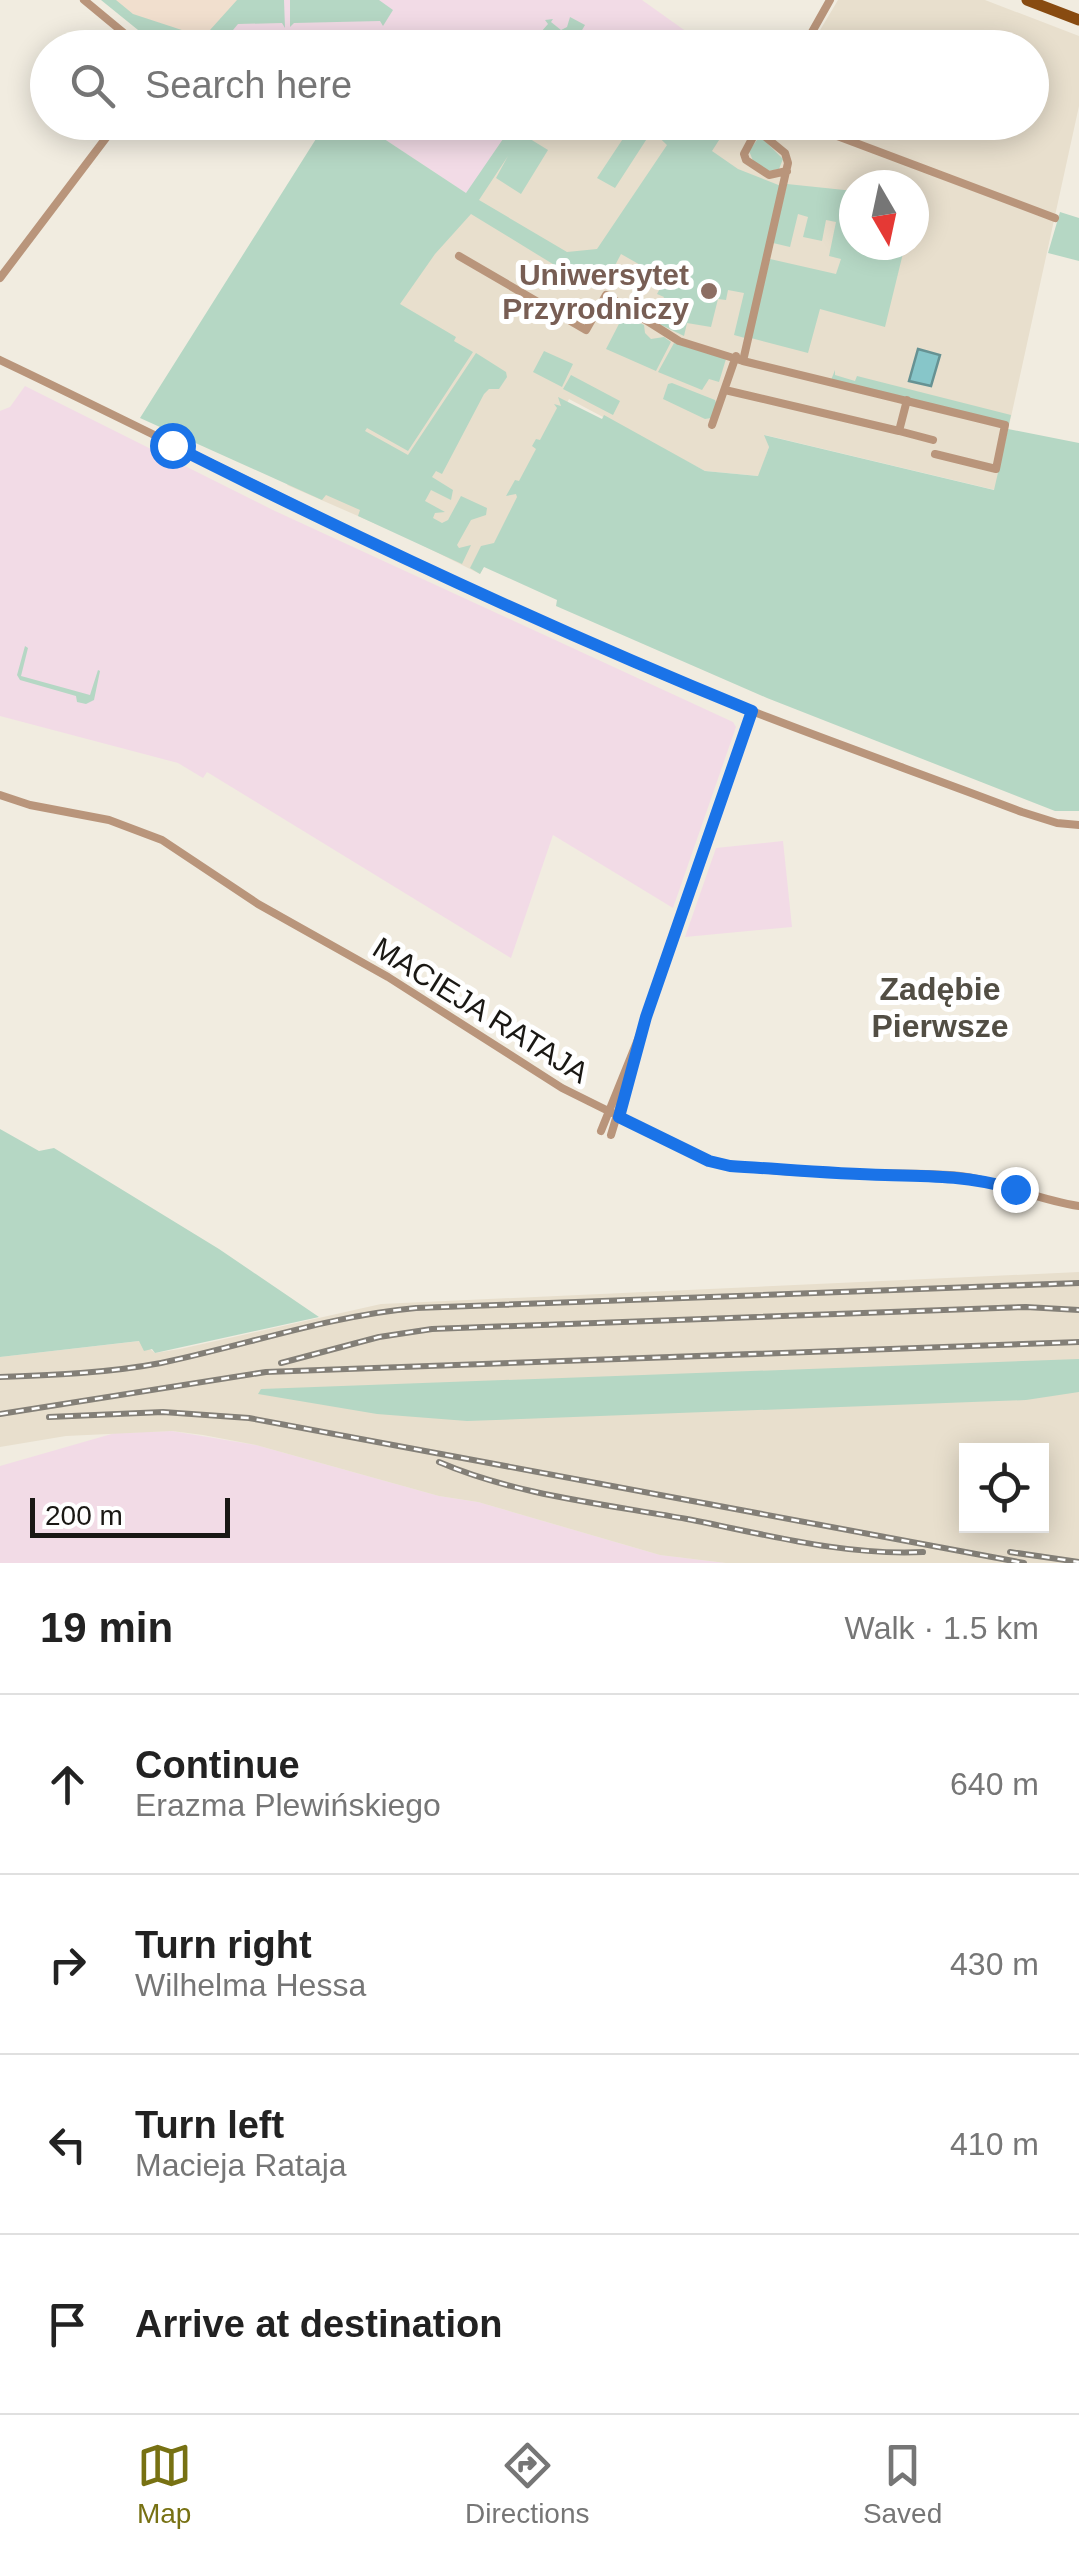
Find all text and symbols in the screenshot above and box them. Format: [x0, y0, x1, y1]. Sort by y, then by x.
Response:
search box [30, 30, 1049, 140]
icon: search [65, 58, 120, 113]
text: Search here [145, 64, 352, 106]
north arrow [839, 170, 929, 260]
place label: Uniwersytet Przyrodniczy [502, 258, 689, 325]
marker: Uniwersytet Przyrodniczy [698, 280, 720, 302]
route start [150, 423, 196, 469]
street label: MACIEJA RATAJA [367, 930, 595, 1090]
district label: Zadębie Pierwsze [872, 971, 1008, 1044]
route end [993, 1167, 1039, 1213]
map controls [959, 1443, 1049, 1533]
button: locate [959, 1443, 1049, 1533]
scale bar [30, 1493, 230, 1538]
text: 200 m [45, 1500, 123, 1531]
text: 19 min [40, 1604, 173, 1651]
text: Walk · 1.5 km [845, 1610, 1039, 1646]
text: Continue [135, 1744, 300, 1786]
icon: ahead [40, 1757, 95, 1812]
text: 640 m [950, 1766, 1039, 1802]
text: Erazma Plewińskiego [135, 1787, 441, 1823]
text: Turn right [135, 1924, 312, 1966]
icon: right [40, 1937, 95, 1992]
text: 430 m [950, 1946, 1039, 1982]
text: Wilhelma Hessa [135, 1967, 366, 2003]
text: Turn left [135, 2104, 284, 2146]
icon: left [40, 2117, 95, 2172]
text: 410 m [950, 2126, 1039, 2162]
text: Macieja Rataja [135, 2147, 347, 2183]
icon: arrive [40, 2297, 95, 2352]
text: Arrive at destination [135, 2303, 502, 2345]
tab: Map [137, 2438, 192, 2530]
tab: Directions [465, 2438, 590, 2530]
tab: Saved [863, 2438, 942, 2530]

